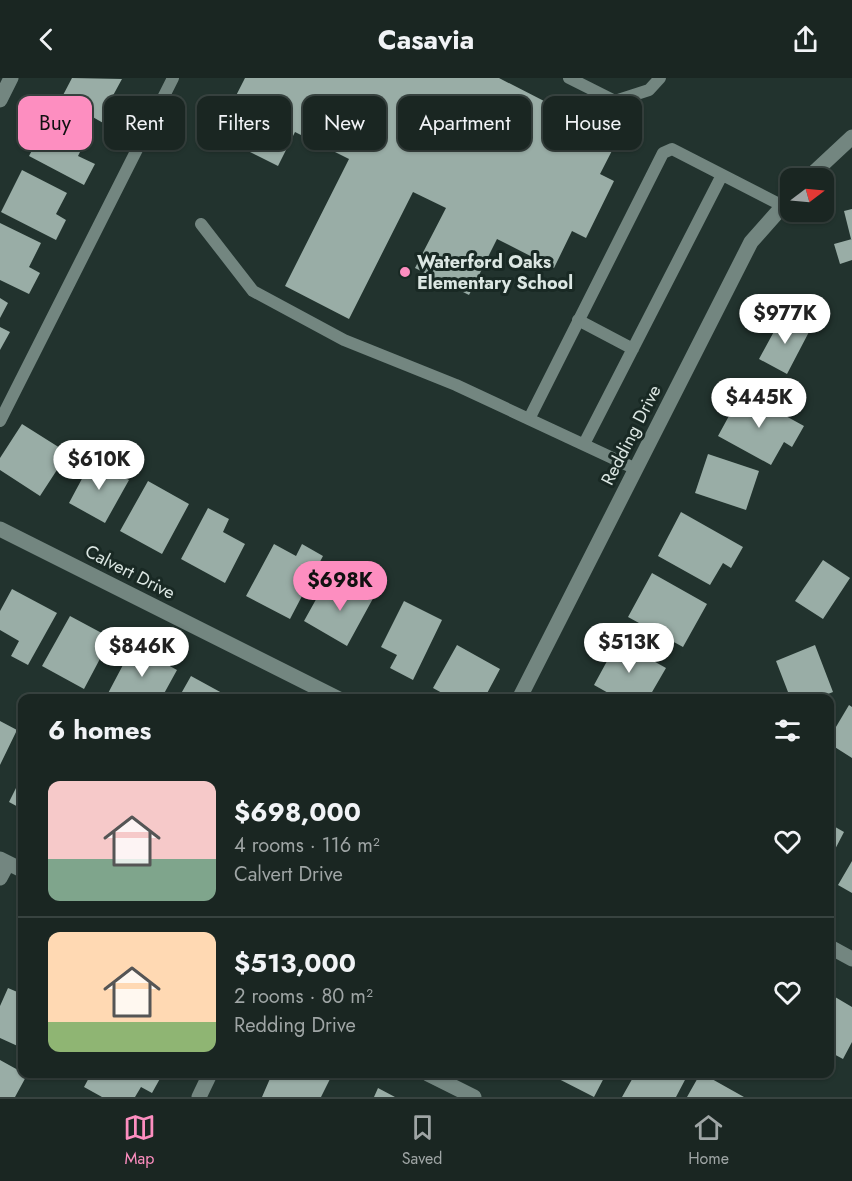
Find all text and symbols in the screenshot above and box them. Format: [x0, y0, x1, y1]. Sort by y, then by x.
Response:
text: Casavia [378, 20, 474, 59]
icon: back [30, 23, 63, 56]
icon: share [789, 23, 822, 56]
chip: Buy [18, 96, 92, 150]
chip: Rent [104, 96, 185, 150]
chip: Filters [197, 96, 291, 150]
chip: New [303, 96, 386, 150]
chip: Apartment [398, 96, 531, 150]
chip: House [543, 96, 642, 150]
north arrow [780, 168, 834, 222]
map controls [780, 168, 834, 222]
place label: Waterford Oaks Elementary School [417, 249, 573, 296]
marker: Waterford Oaks Elementary School [398, 265, 412, 279]
pin: $977K [743, 294, 827, 345]
text: $977K [753, 299, 817, 328]
pin: $445K [717, 378, 801, 429]
street label: Redding Drive [595, 380, 667, 490]
text: $445K [725, 383, 793, 412]
pin: $610K [57, 440, 141, 491]
text: $610K [67, 445, 131, 474]
street label: Calvert Drive [80, 538, 180, 606]
pin: $698K [298, 561, 382, 612]
text: $698K [307, 566, 373, 595]
pin: $513K [587, 623, 671, 674]
pin: $846K [100, 627, 184, 678]
text: $513K [598, 628, 660, 657]
text: $846K [109, 632, 175, 661]
text: 6 homes [48, 711, 151, 749]
icon: filters [771, 714, 804, 747]
text: $698,000 [234, 793, 361, 831]
icon: home [96, 805, 168, 877]
icon: heart [771, 825, 804, 858]
text: 4 rooms · 116 m² [234, 831, 380, 860]
text: Calvert Drive [234, 860, 343, 889]
text: $513,000 [234, 944, 356, 982]
icon: home [96, 956, 168, 1028]
icon: heart [771, 976, 804, 1009]
text: 2 rooms · 80 m² [234, 982, 373, 1011]
text: Redding Drive [234, 1011, 356, 1040]
tab: Map [123, 1111, 156, 1170]
tab: Saved [402, 1111, 442, 1170]
tab: Home [688, 1111, 729, 1170]

